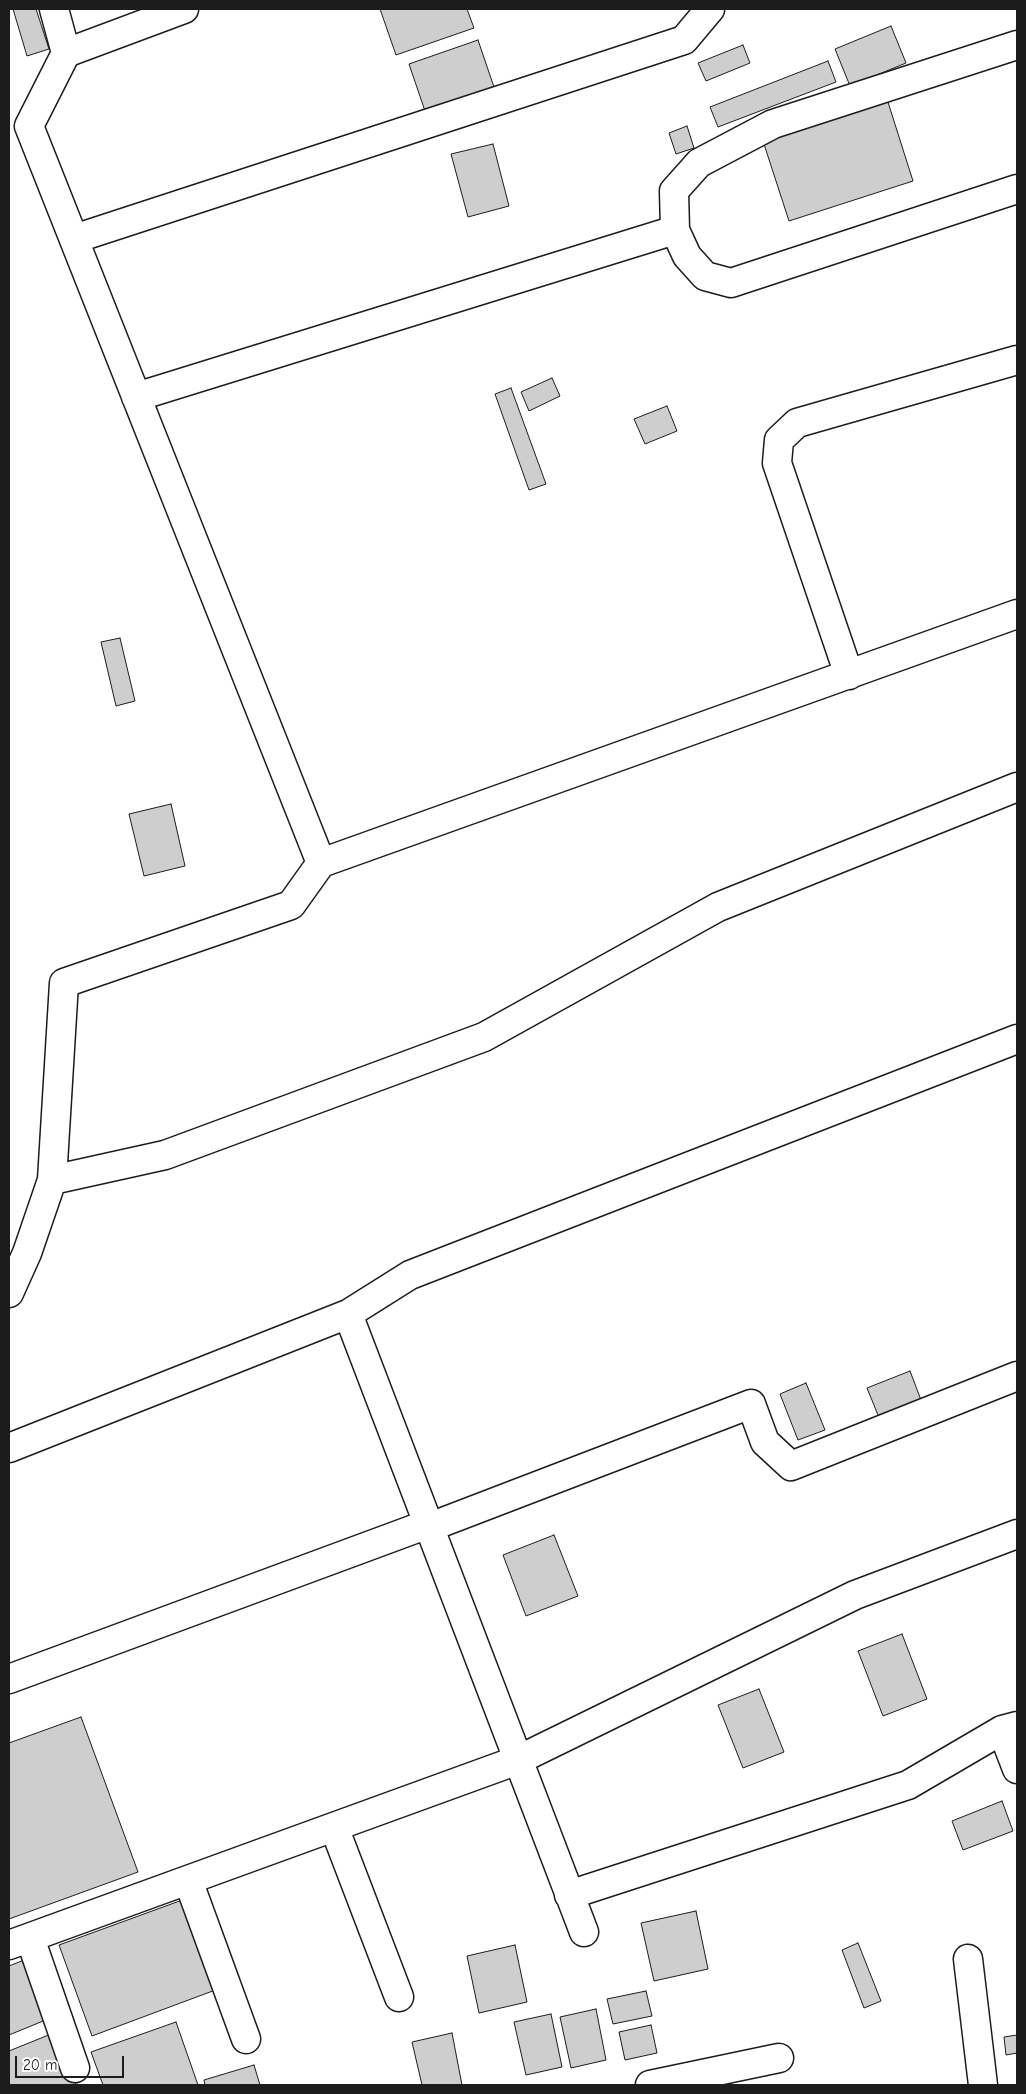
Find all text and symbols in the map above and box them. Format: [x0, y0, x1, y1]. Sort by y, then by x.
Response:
scale bar [18, 2046, 126, 2078]
text: 20 m [23, 2056, 57, 2074]

